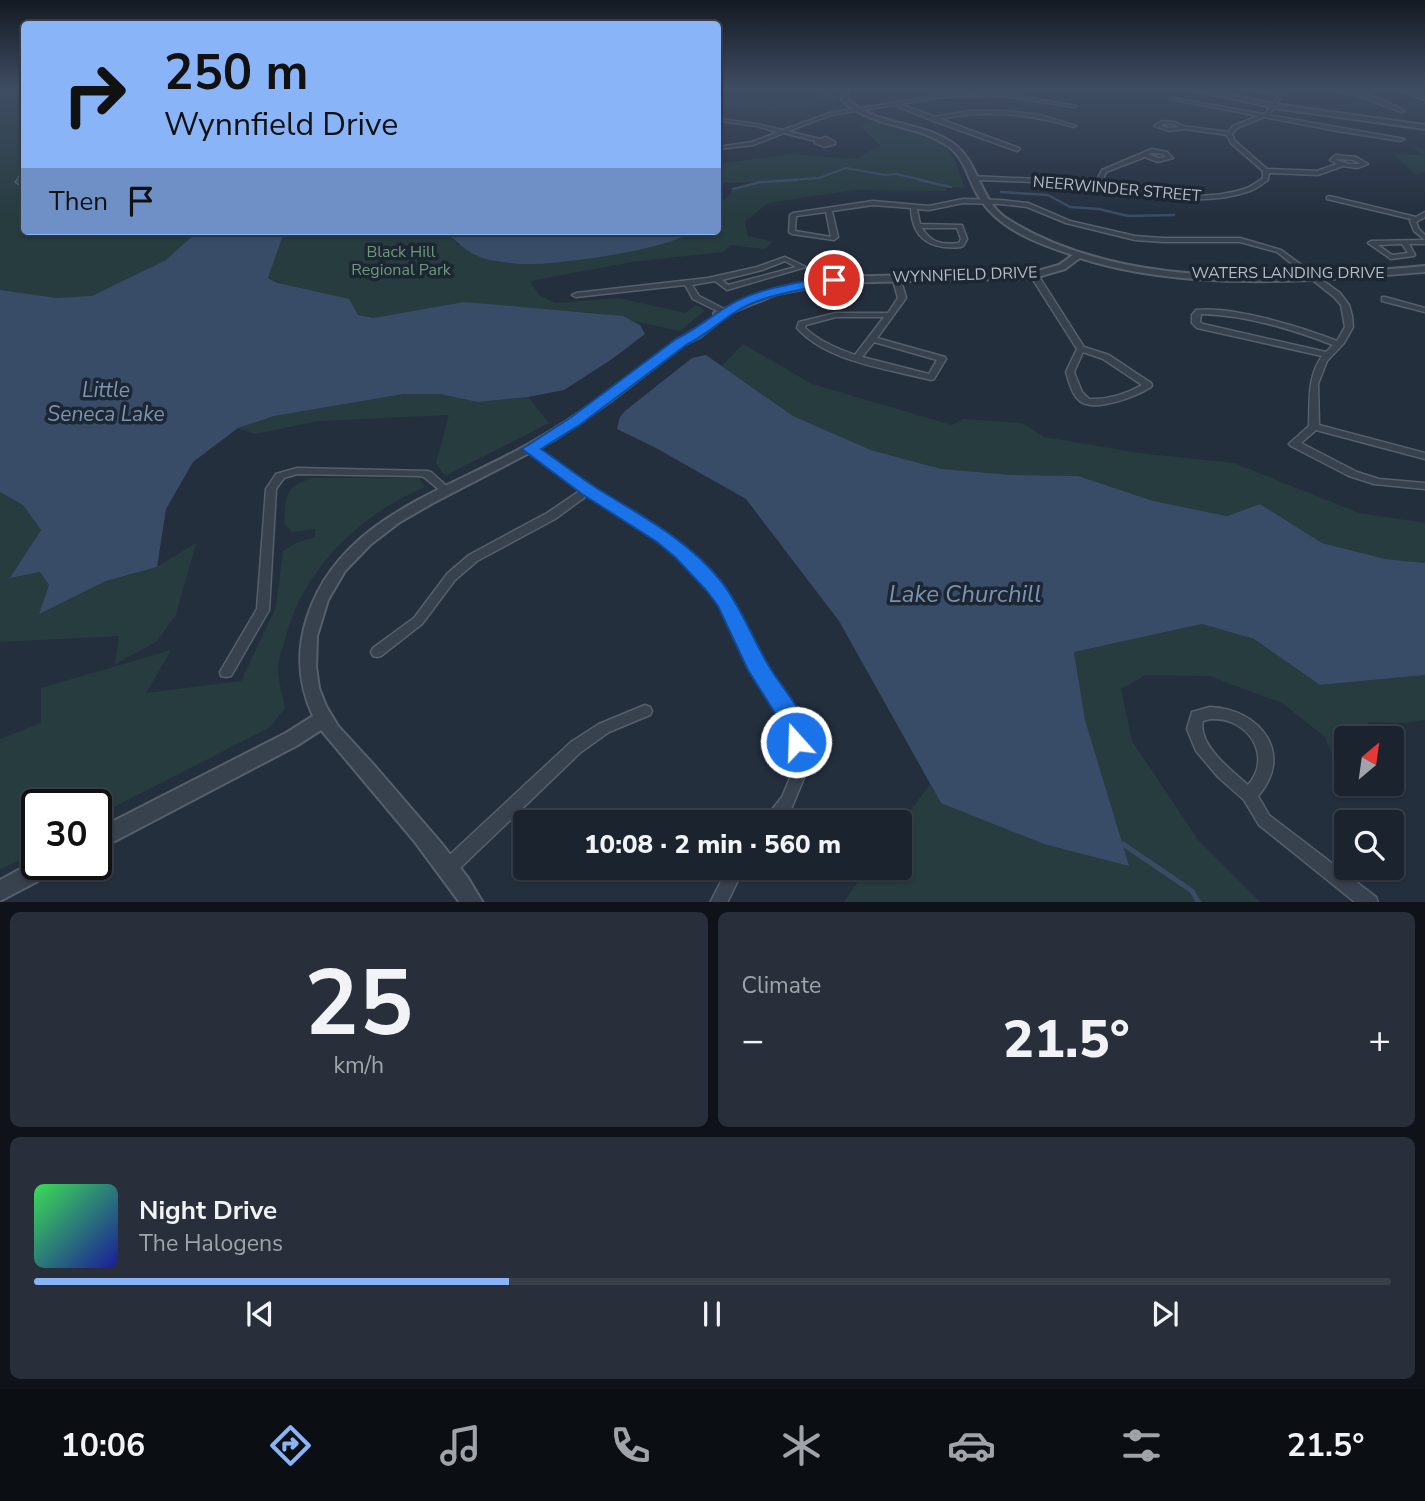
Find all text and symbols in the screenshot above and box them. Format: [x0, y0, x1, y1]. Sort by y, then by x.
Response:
text: 250 m [164, 39, 308, 106]
icon: right [49, 49, 140, 140]
text: Wynnfield Drive [164, 103, 398, 146]
street label: NEERWINDER STREET [1032, 171, 1202, 207]
icon: arrive [122, 182, 160, 220]
text: Then [49, 184, 108, 219]
park label: Black Hill Regional Park [351, 241, 452, 281]
pin [804, 250, 864, 310]
icon: arrive [815, 261, 853, 299]
street label: WYNNFIELD DRIVE [892, 261, 1038, 289]
street label: WATERS LANDING DRIVE [1191, 262, 1385, 284]
water label: Little Seneca Lake [47, 376, 165, 428]
water label: Lake Churchill [889, 578, 1041, 610]
position arrow [759, 705, 833, 779]
north arrow [1334, 726, 1404, 796]
map controls [1334, 726, 1404, 880]
speed limit sign: 30 [21, 789, 112, 880]
button: search [1334, 810, 1404, 880]
text: 10:08 · 2 min · 560 m [584, 827, 841, 862]
text: 25 [304, 942, 413, 1066]
text: Climate [742, 970, 821, 1001]
text: 21.5° [1003, 1004, 1130, 1075]
text: − [742, 1015, 764, 1066]
text: + [1368, 1015, 1391, 1066]
text: km/h [333, 1050, 384, 1081]
text: Night Drive [139, 1193, 277, 1228]
text: The Halogens [139, 1228, 283, 1259]
icon: previous [241, 1295, 279, 1333]
icon: pause [693, 1295, 731, 1333]
icon: next [1146, 1295, 1184, 1333]
icon: directions [266, 1421, 315, 1470]
icon: music [436, 1421, 485, 1470]
icon: phone [606, 1421, 655, 1470]
icon: climate [777, 1421, 826, 1470]
icon: car [947, 1421, 996, 1470]
icon: filters [1117, 1421, 1166, 1470]
text: 10:06 [61, 1424, 145, 1467]
text: 21.5° [1287, 1424, 1364, 1467]

